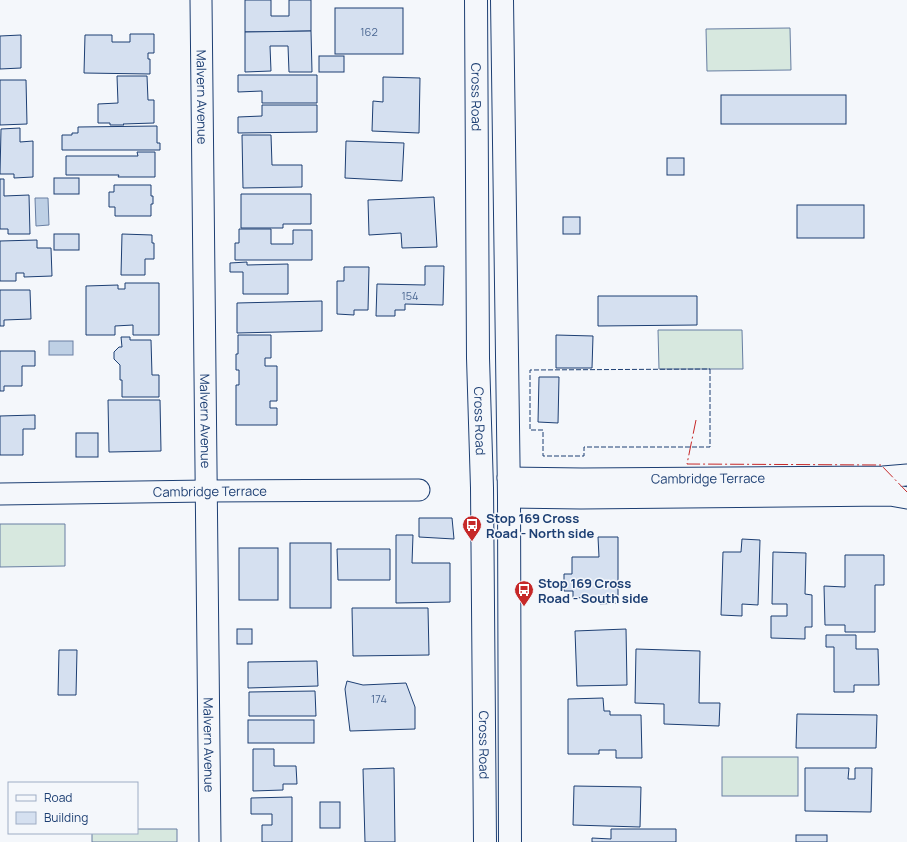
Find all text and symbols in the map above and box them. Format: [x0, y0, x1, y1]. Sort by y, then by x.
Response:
house number: 162 [360, 24, 378, 39]
street label: Malvern Avenue [193, 50, 212, 145]
street label: Cross Road [467, 63, 486, 131]
house number: 154 [401, 288, 419, 303]
street label: Malvern Avenue [196, 373, 215, 469]
street label: Cross Road [470, 386, 490, 456]
street label: Cambridge Terrace [651, 469, 765, 488]
street label: Cambridge Terrace [153, 482, 267, 501]
place label: Stop 169 Cross Road - North side [486, 509, 594, 542]
bus stop icon: Stop 169 Cross Road - North side [461, 514, 483, 542]
place label: Stop 169 Cross Road - South side [538, 574, 649, 607]
bus stop icon: Stop 169 Cross Road - South side [513, 579, 535, 607]
house number: 174 [371, 691, 387, 706]
street label: Malvern Avenue [199, 697, 218, 793]
street label: Cross Road [475, 711, 493, 779]
legend [8, 782, 138, 834]
text: Road [44, 789, 72, 806]
text: Building [44, 809, 88, 826]

